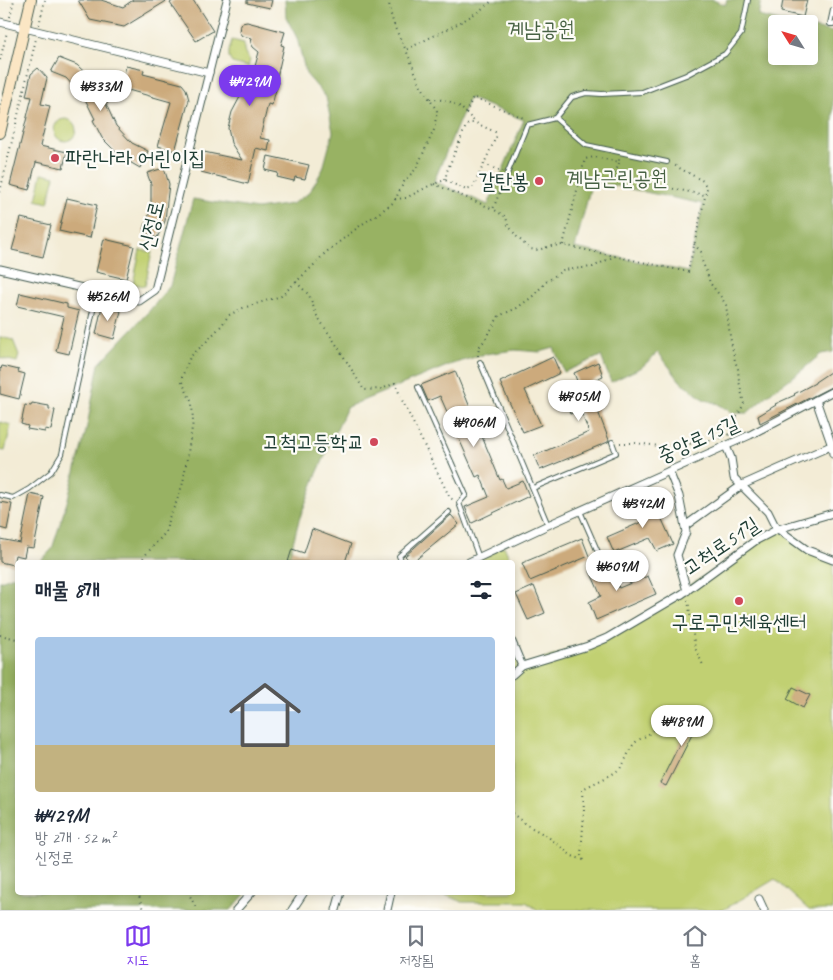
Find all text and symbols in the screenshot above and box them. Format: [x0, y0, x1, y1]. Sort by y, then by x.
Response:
north arrow [768, 15, 818, 65]
map controls [768, 15, 818, 65]
park label: 계남공원 [507, 16, 575, 42]
pin: ₩429M [215, 64, 285, 107]
pin: ₩333M [66, 70, 136, 112]
text: ₩429M [230, 71, 270, 91]
text: ₩333M [81, 76, 121, 96]
place label: 파란나라 어린이집 [65, 145, 205, 171]
marker: 파란나라 어린이집 [49, 152, 61, 164]
park label: 계남근린공원 [566, 165, 668, 191]
place label: 갈탄봉 [478, 168, 529, 194]
marker: 갈탄봉 [533, 175, 545, 187]
street label: 신정로 [132, 198, 170, 254]
pin: ₩526M [73, 280, 143, 322]
text: ₩526M [88, 286, 128, 306]
pin: ₩705M [544, 380, 614, 422]
text: ₩705M [559, 386, 599, 406]
pin: ₩906M [439, 406, 509, 448]
street label: 중앙로15길 [653, 409, 743, 468]
text: ₩906M [454, 412, 494, 432]
place label: 고척고등학교 [263, 429, 364, 455]
marker: 고척고등학교 [368, 436, 380, 448]
pin: ₩342M [608, 486, 678, 529]
text: ₩342M [623, 493, 663, 513]
street label: 고척로51길 [678, 511, 764, 581]
pin: ₩609M [582, 550, 652, 592]
text: ₩609M [597, 556, 637, 576]
icon: filters [467, 576, 495, 604]
text: 매물 8개 [35, 577, 100, 603]
marker: 구로구민체육센터 [733, 595, 745, 607]
place label: 구로구민체육센터 [671, 609, 807, 635]
icon: home [220, 670, 310, 760]
pin: ₩489M [647, 704, 717, 747]
text: ₩489M [662, 711, 702, 731]
text: ₩429M [35, 802, 88, 828]
text: 방 2개 · 52 m² [35, 828, 115, 848]
text: 신정로 [35, 848, 74, 868]
tab: 지도 [124, 922, 152, 970]
tab: 저장됨 [400, 922, 433, 970]
tab: 홈 [681, 922, 709, 970]

